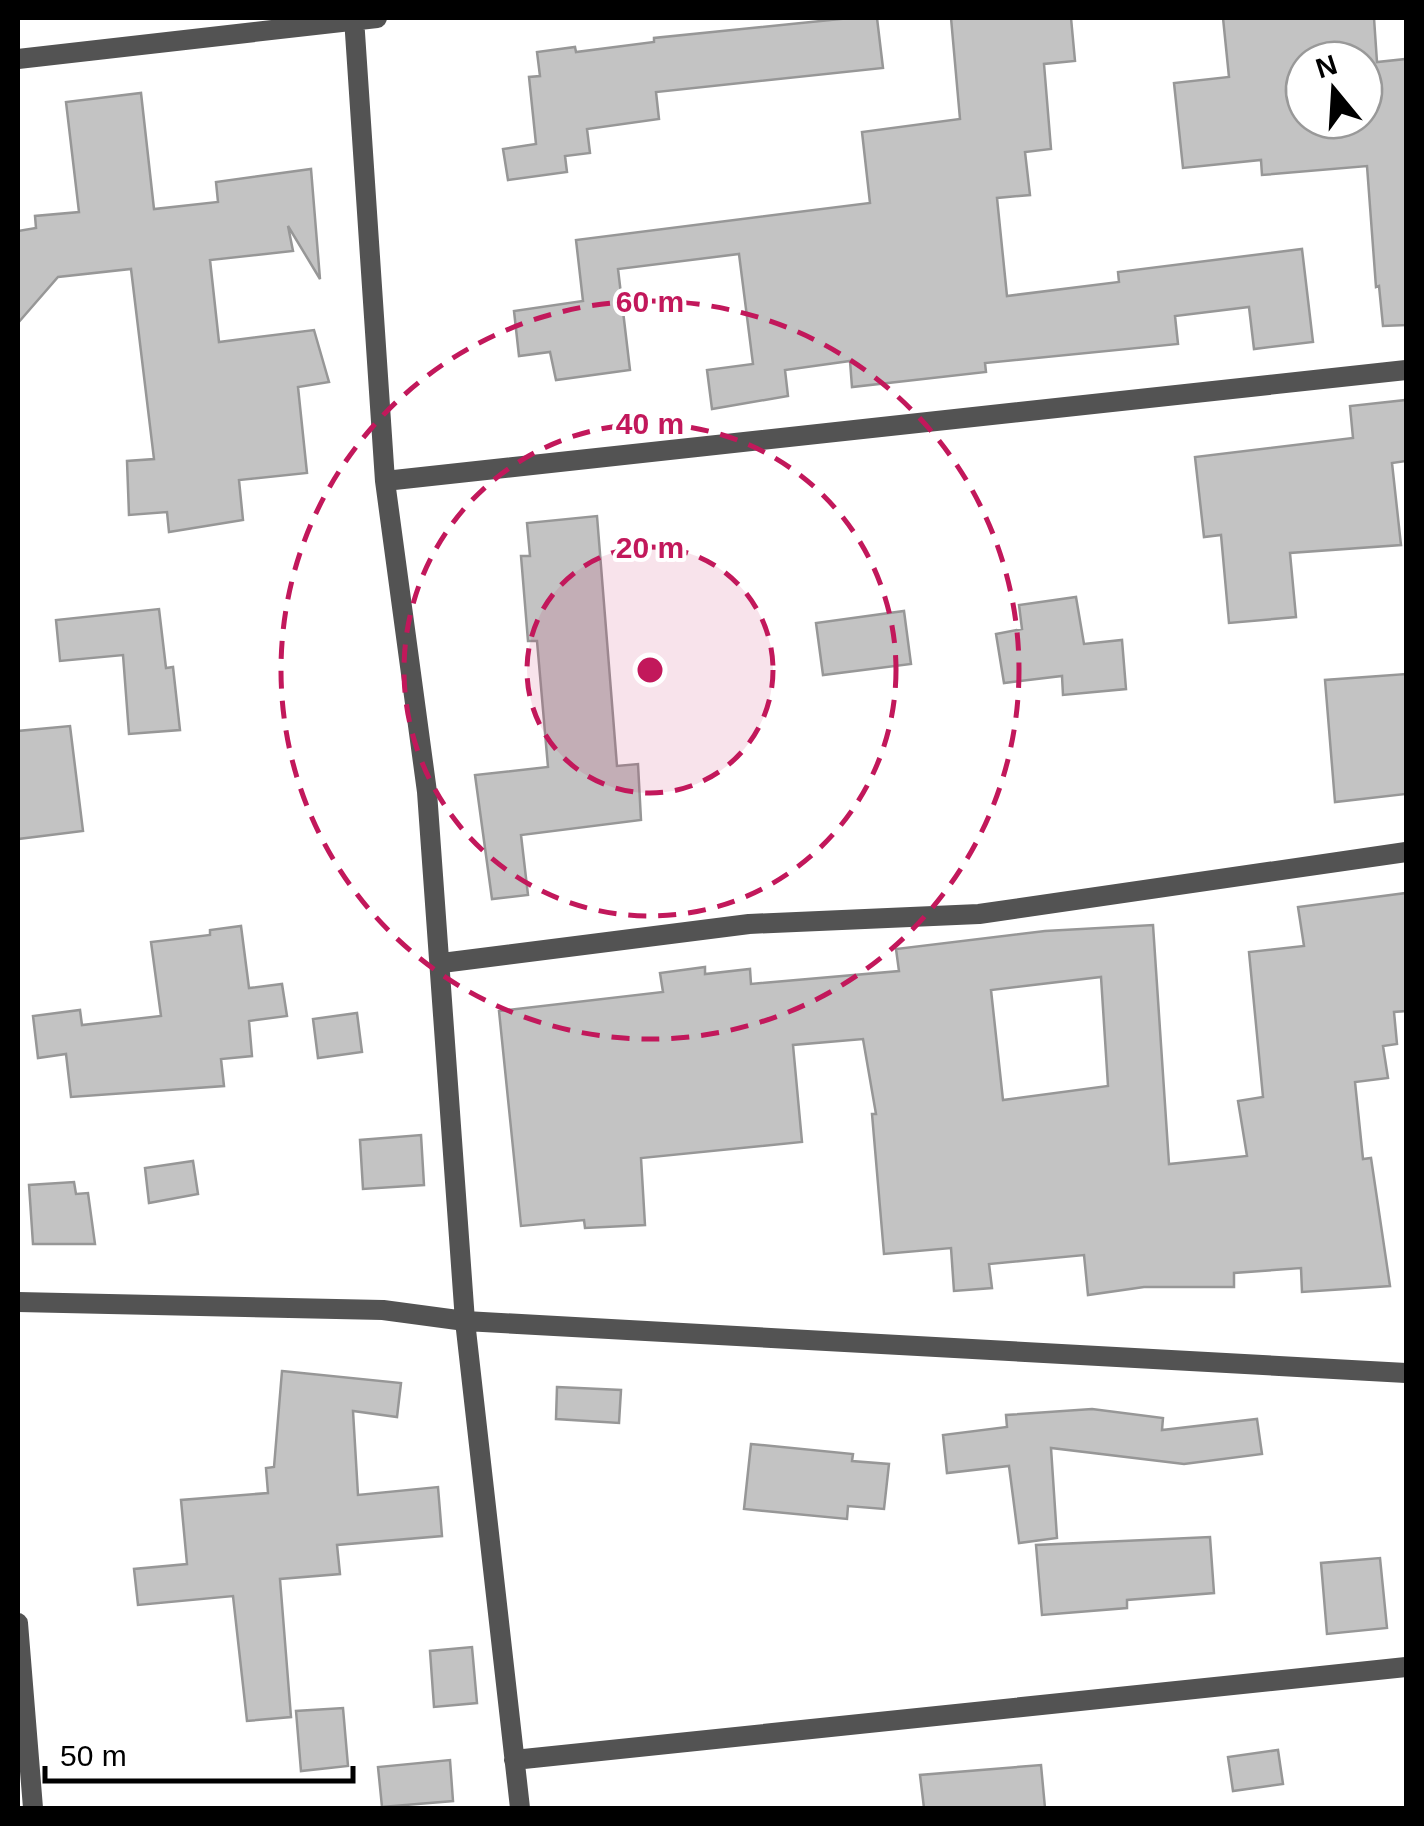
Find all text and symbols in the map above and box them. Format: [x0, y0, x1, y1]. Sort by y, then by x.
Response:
north arrow [1284, 40, 1384, 140]
text: N [1312, 49, 1341, 85]
text: 60 m [616, 285, 684, 318]
text: 40 m [616, 407, 684, 440]
text: 20 m [616, 531, 684, 564]
centre of rings [632, 652, 668, 688]
scale bar [45, 1721, 352, 1783]
text: 50 m [60, 1739, 127, 1772]

